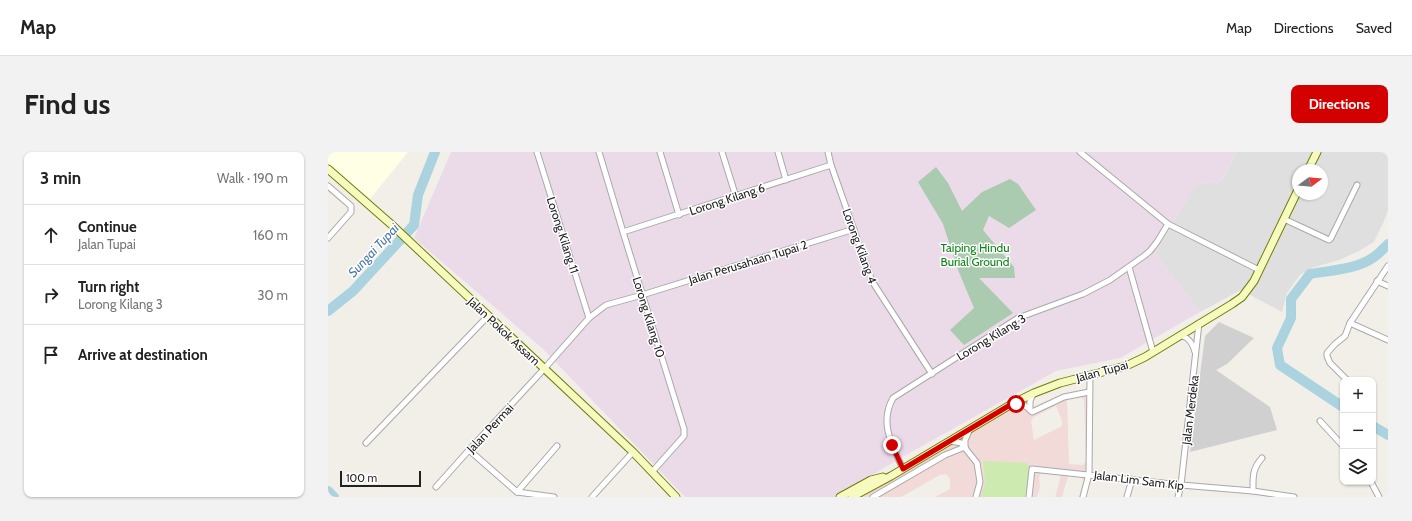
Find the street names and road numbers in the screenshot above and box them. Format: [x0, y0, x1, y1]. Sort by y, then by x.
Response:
street label: Lorong Kilang 6 [687, 180, 767, 218]
street label: Lorong Kilang 11 [544, 195, 582, 275]
street label: Lorong Kilang 4 [840, 206, 881, 286]
street label: Jalan Perusahaan Tupai 2 [686, 237, 809, 288]
street label: Lorong Kilang 10 [630, 275, 668, 359]
street label: Jalan Pokok Assam [464, 293, 543, 368]
street label: Lorong Kilang 3 [954, 310, 1028, 364]
street label: Jalan Tupai [1073, 357, 1130, 385]
street label: Jalan Merdeka [1178, 374, 1202, 447]
street label: Jalan Permai [463, 400, 517, 457]
street label: Jalan Lim Sam Kip [1092, 467, 1185, 493]

